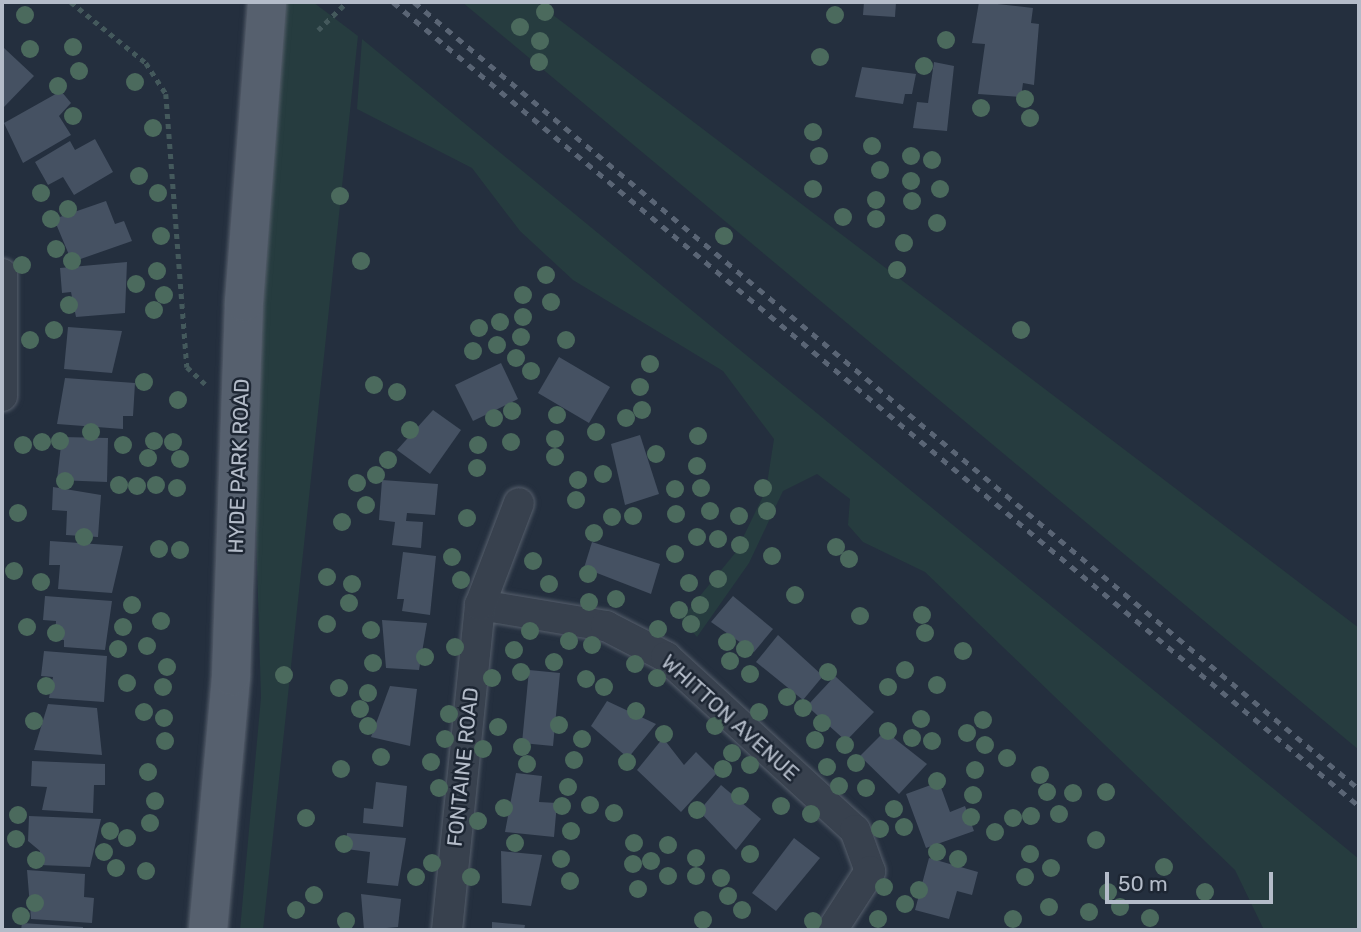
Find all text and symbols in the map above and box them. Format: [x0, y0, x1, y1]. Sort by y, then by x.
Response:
street label: HYDE PARK ROAD [223, 378, 255, 554]
street label: WHITTON AVENUE [656, 649, 804, 787]
street label: FONTAINE ROAD [442, 686, 484, 848]
scale bar [1109, 858, 1277, 902]
text: 50 m [1118, 871, 1168, 896]

